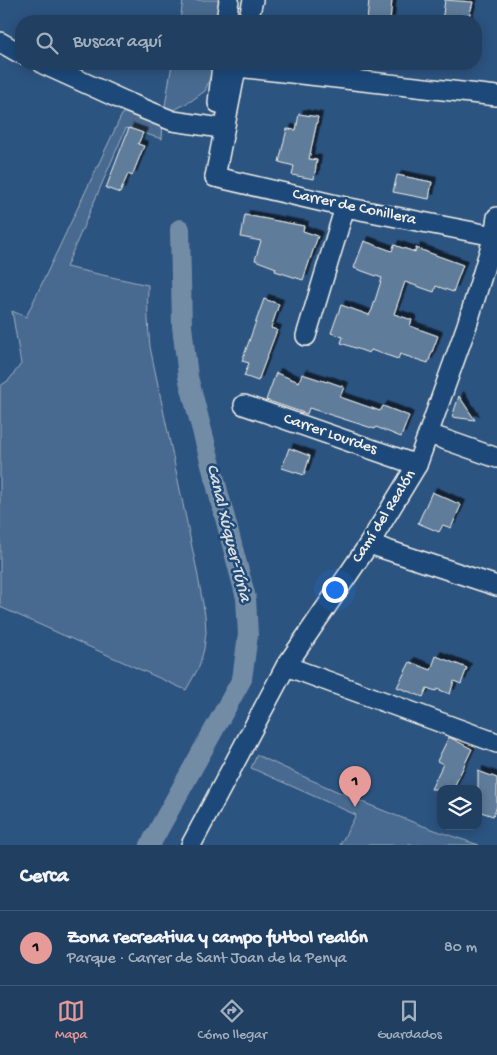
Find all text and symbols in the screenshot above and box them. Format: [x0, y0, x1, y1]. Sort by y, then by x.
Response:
search box [15, 15, 482, 70]
icon: search [33, 29, 61, 57]
text: Buscar aquí [73, 31, 162, 54]
street label: Carrer de Conillera [290, 186, 419, 231]
street label: Carrer Lourdes [281, 410, 380, 460]
water label: Canal Xúquer-Túria [201, 462, 255, 605]
street label: Camí del Realón [349, 467, 421, 567]
your location [322, 577, 348, 603]
pin: 1 [339, 766, 371, 807]
map controls [437, 785, 482, 830]
button: layers [437, 785, 482, 830]
text: Cerca [20, 865, 68, 890]
text: Zona recreativa y campo futbol realón [67, 927, 368, 950]
text: 1 [33, 939, 39, 958]
text: 80 m [444, 939, 477, 958]
text: Parque · Carrer de Sant Joan de la Penya [67, 950, 347, 969]
tab: Mapa [55, 997, 87, 1044]
tab: Cómo llegar [197, 997, 267, 1044]
tab: Guardados [377, 997, 442, 1044]

